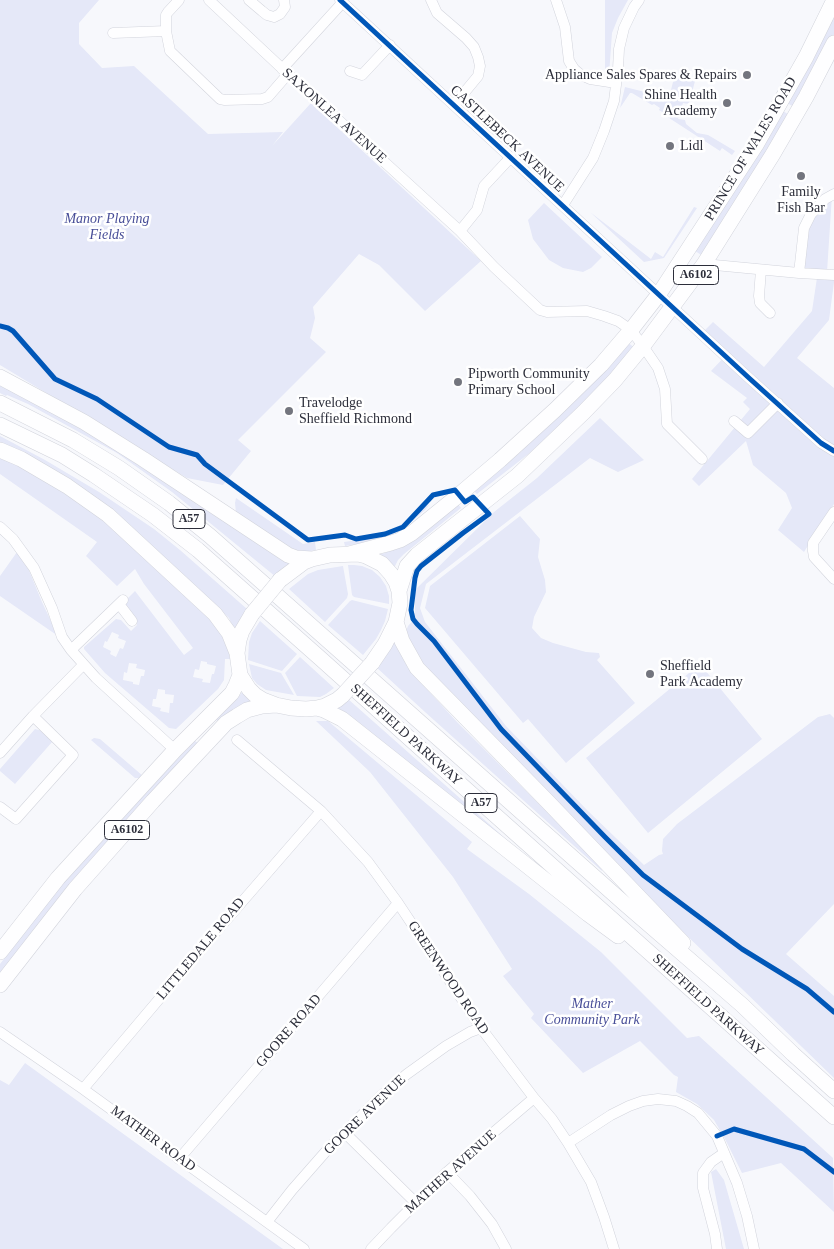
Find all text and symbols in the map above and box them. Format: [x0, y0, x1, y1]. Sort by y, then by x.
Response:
street label: SAXONLEA AVENUE [278, 65, 390, 167]
place label: Appliance Sales Spares & Repairs [545, 67, 737, 83]
marker: Appliance Sales Spares & Repairs [741, 69, 753, 81]
street label: PRINCE OF WALES ROAD [701, 74, 801, 224]
street label: CASTLEBECK AVENUE [447, 82, 567, 196]
place label: Shine Health Academy [644, 87, 717, 120]
marker: Shine Health Academy [721, 97, 733, 109]
place label: Lidl [680, 138, 703, 154]
marker: Lidl [664, 140, 676, 152]
marker: Family Fish Bar [795, 170, 807, 182]
place label: Family Fish Bar [777, 184, 825, 216]
park label: Manor Playing Fields [64, 211, 150, 243]
road number: A6102 [674, 266, 718, 284]
place label: Pipworth Community Primary School [468, 366, 590, 398]
marker: Pipworth Community Primary School [452, 376, 464, 388]
place label: Travelodge Sheffield Richmond [299, 395, 412, 428]
marker: Travelodge Sheffield Richmond [283, 405, 295, 417]
road number: A57 [173, 509, 205, 528]
place label: Sheffield Park Academy [660, 658, 743, 690]
marker: Sheffield Park Academy [644, 668, 656, 680]
street label: SHEFFIELD PARKWAY [347, 681, 465, 789]
road number: A57 [465, 794, 497, 812]
road number: A6102 [104, 820, 150, 840]
street label: LITTLEDALE ROAD [153, 895, 249, 1003]
street label: GREENWOOD ROAD [404, 918, 492, 1038]
street label: SHEFFIELD PARKWAY [649, 951, 767, 1059]
street label: GOORE ROAD [253, 991, 325, 1071]
park label: Mather Community Park [544, 996, 640, 1028]
street label: GOORE AVENUE [321, 1072, 409, 1158]
street label: MATHER ROAD [107, 1103, 199, 1175]
street label: MATHER AVENUE [402, 1127, 500, 1217]

